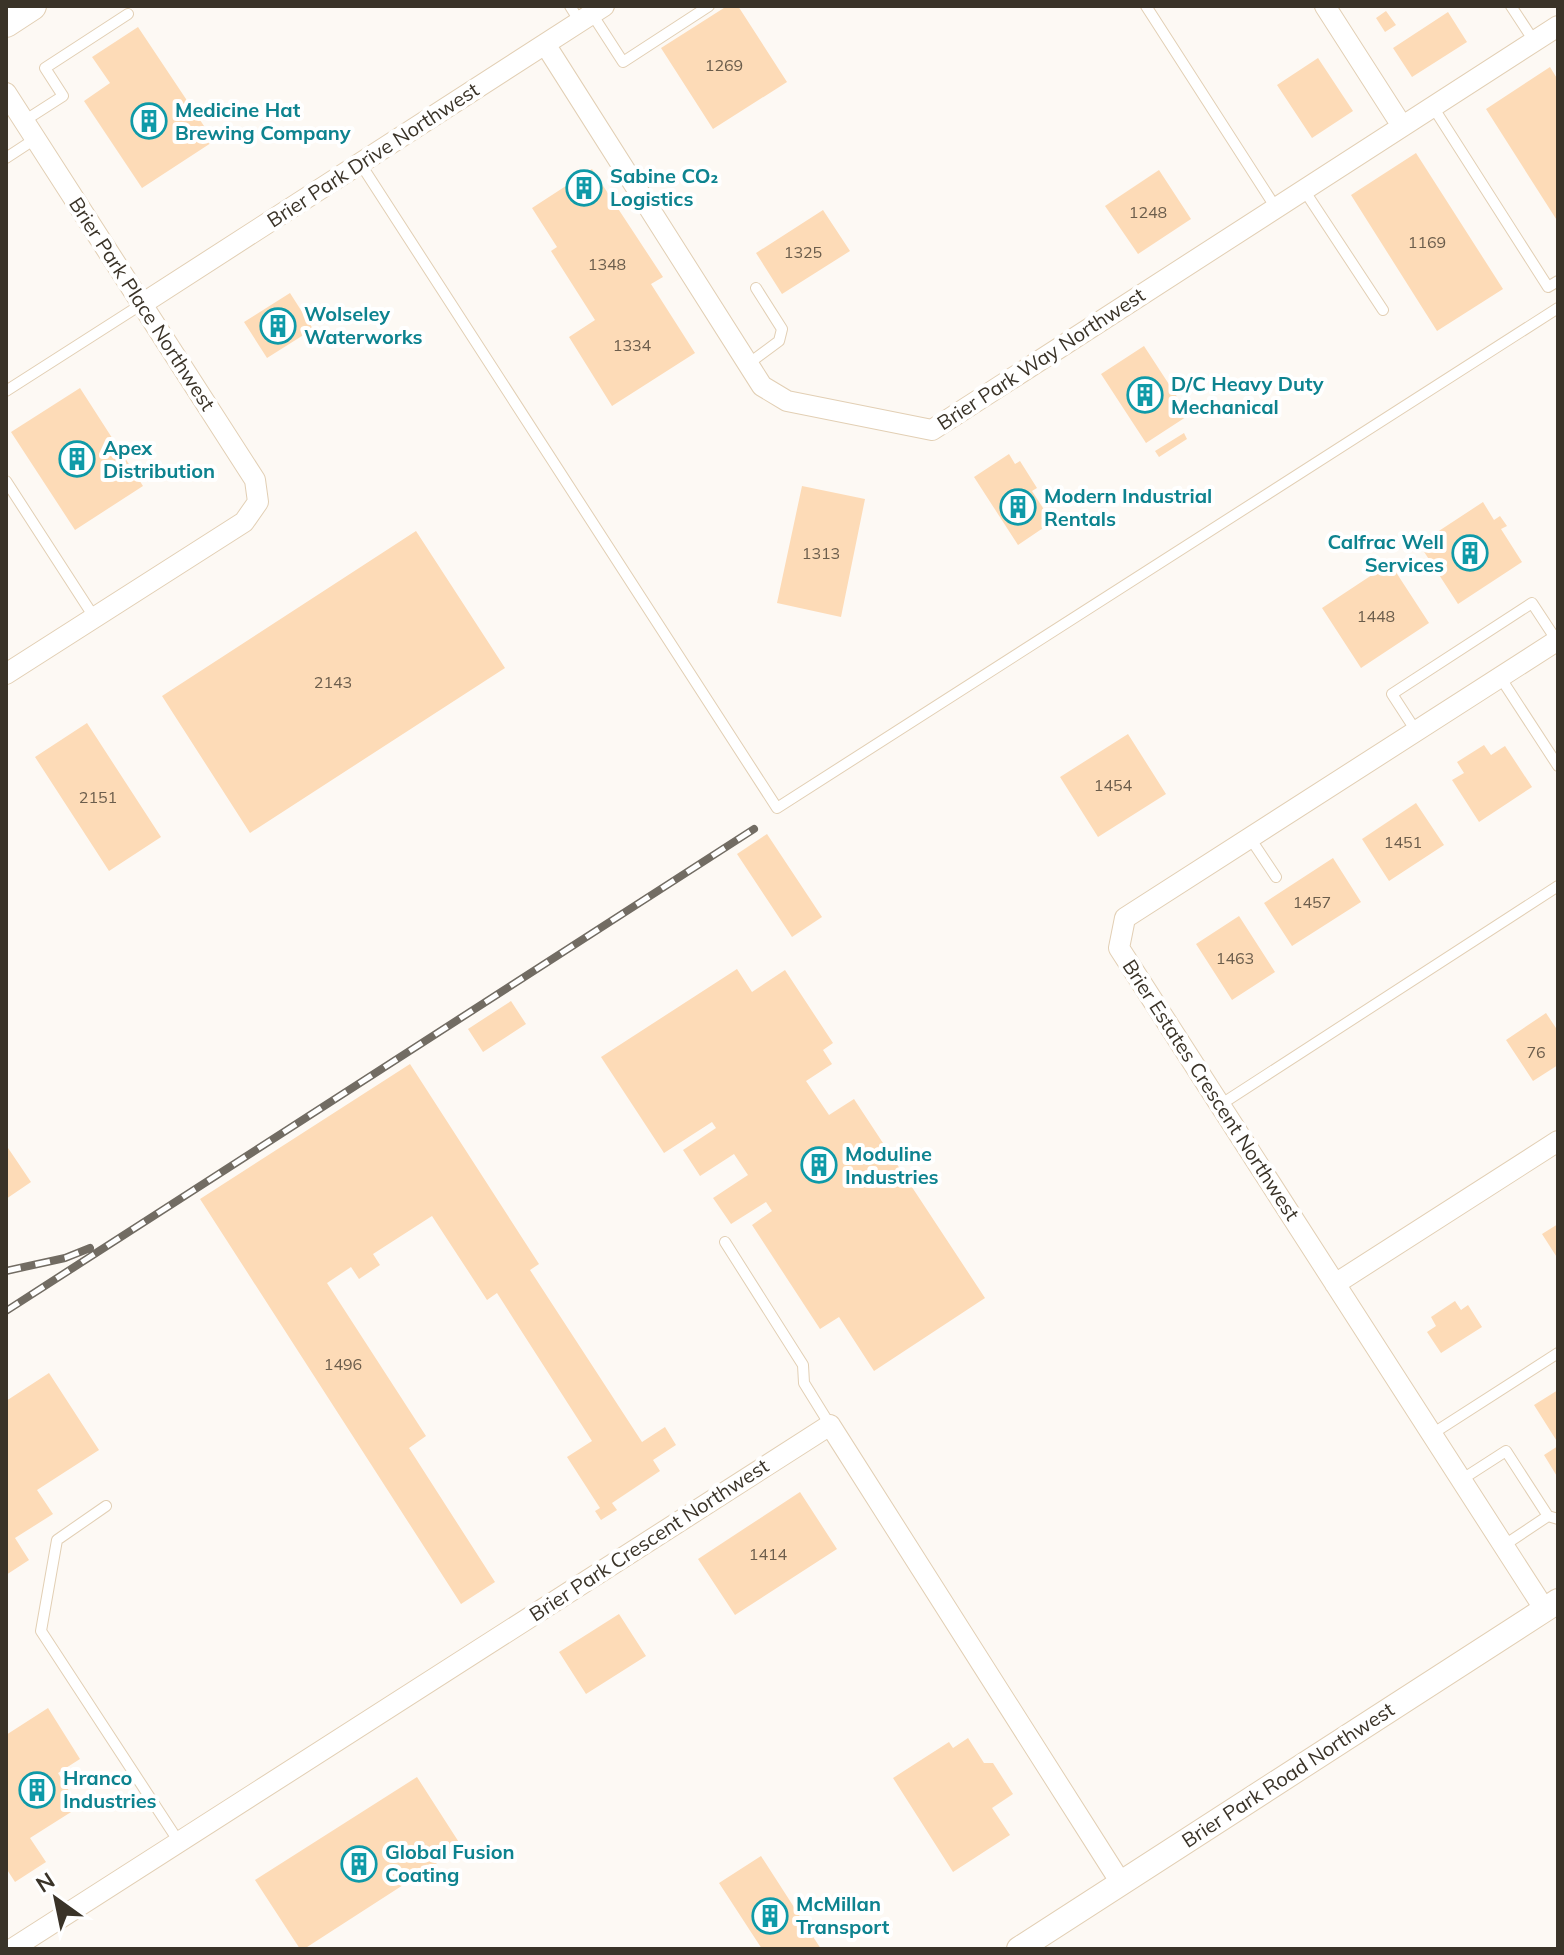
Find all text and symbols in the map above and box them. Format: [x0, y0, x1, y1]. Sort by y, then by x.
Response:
house number: 1269 [705, 55, 743, 75]
street label: Brier Park Drive Northwest [262, 77, 483, 232]
place label: Medicine Hat Brewing Company [175, 97, 351, 145]
building icon: Medicine Hat Brewing Company [130, 102, 168, 140]
place label: Sabine CO₂ Logistics [610, 163, 718, 211]
building icon: Sabine CO₂ Logistics [565, 169, 603, 207]
street label: Brier Park Place Northwest [64, 192, 221, 415]
house number: 1248 [1129, 202, 1167, 222]
house number: 1169 [1408, 232, 1446, 252]
house number: 1325 [784, 242, 822, 262]
house number: 1348 [588, 254, 626, 274]
street label: Brier Park Way Northwest [932, 282, 1149, 435]
place label: Wolseley Waterworks [304, 301, 423, 349]
building icon: Wolseley Waterworks [259, 307, 297, 345]
house number: 1334 [613, 335, 652, 355]
place label: D/C Heavy Duty Mechanical [1171, 371, 1324, 419]
building icon: D/C Heavy Duty Mechanical [1126, 376, 1164, 414]
place label: Apex Distribution [103, 435, 215, 483]
building icon: Apex Distribution [58, 440, 96, 478]
place label: Modern Industrial Rentals [1044, 483, 1212, 531]
building icon: Modern Industrial Rentals [999, 488, 1037, 526]
place label: Calfrac Well Services [1327, 529, 1444, 577]
building icon: Calfrac Well Services [1451, 534, 1489, 572]
house number: 1313 [802, 543, 840, 563]
house number: 1448 [1357, 606, 1395, 626]
house number: 2143 [314, 672, 352, 692]
house number: 1454 [1094, 775, 1133, 795]
house number: 2151 [79, 787, 117, 807]
house number: 1451 [1384, 832, 1422, 852]
house number: 1457 [1293, 892, 1331, 912]
house number: 1463 [1216, 948, 1254, 968]
street label: Brier Estates Crescent Northwest [1118, 955, 1305, 1225]
house number: 76 [1526, 1042, 1546, 1062]
place label: Moduline Industries [845, 1141, 939, 1189]
building icon: Moduline Industries [800, 1146, 838, 1184]
house number: 1496 [324, 1354, 362, 1374]
street label: Brier Park Crescent Northwest [524, 1453, 773, 1626]
house number: 1414 [749, 1544, 788, 1564]
street label: Brier Park Road Northwest [1177, 1696, 1399, 1853]
place label: Hranco Industries [63, 1765, 157, 1813]
building icon: Hranco Industries [18, 1771, 56, 1809]
place label: Global Fusion Coating [385, 1839, 515, 1887]
building icon: Global Fusion Coating [340, 1845, 378, 1883]
north arrow [16, 1859, 96, 1939]
text: N [31, 1866, 60, 1898]
place label: McMillan Transport [796, 1891, 890, 1939]
building icon: McMillan Transport [751, 1897, 789, 1935]

